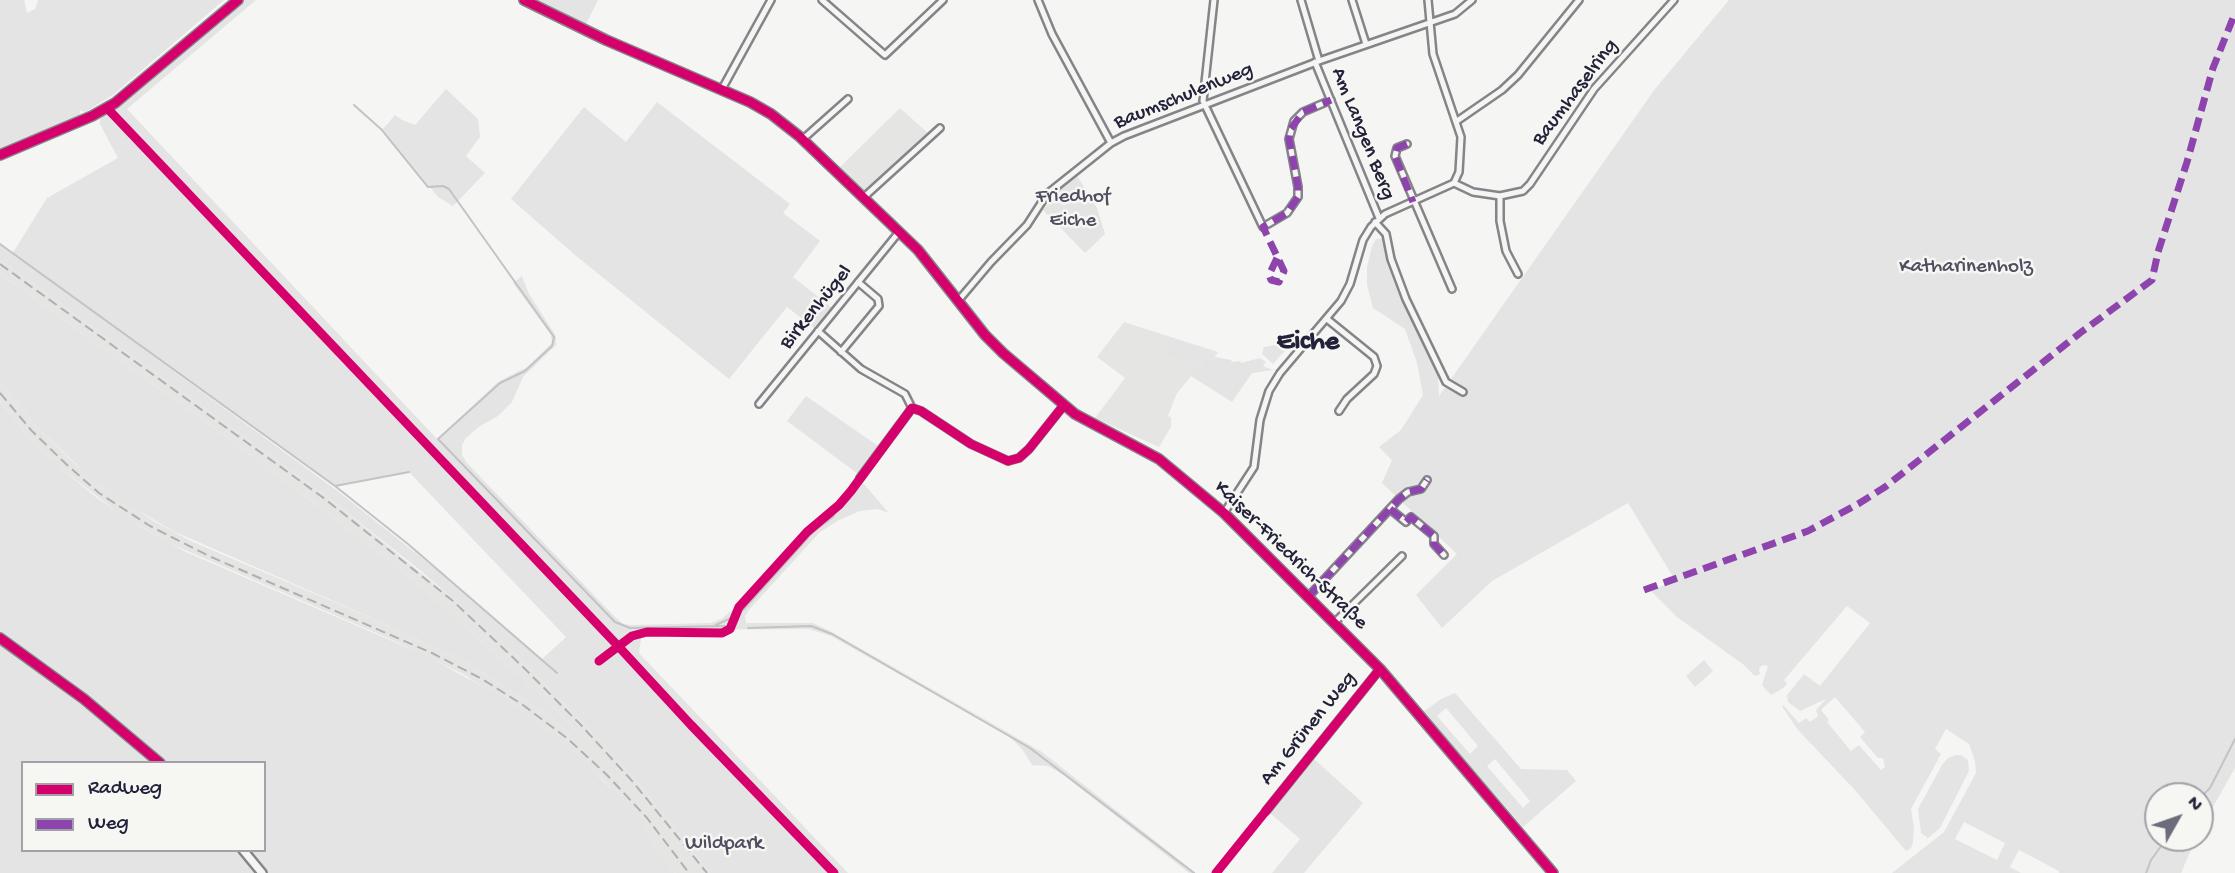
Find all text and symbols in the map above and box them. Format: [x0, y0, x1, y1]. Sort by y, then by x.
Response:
street label: Baumhaselring [1528, 35, 1624, 151]
street label: Baumschulenweg [1111, 58, 1257, 136]
street label: Am Langen Berg [1324, 64, 1400, 204]
park label: Friedhof Eiche [1036, 185, 1110, 235]
park label: Katharinenholz [1899, 255, 2033, 281]
street label: Birkenhügel [775, 261, 859, 355]
district label: Eiche [1277, 327, 1339, 361]
street label: Kaiser-Friedrich-Straße [1208, 476, 1372, 636]
street label: Am Grünen Weg [1255, 667, 1363, 791]
legend [21, 761, 266, 852]
text: Radweg [88, 777, 162, 802]
north arrow [2144, 782, 2214, 852]
text: N [2181, 792, 2207, 817]
text: Weg [88, 812, 129, 837]
park label: Wildpark [685, 832, 763, 858]

